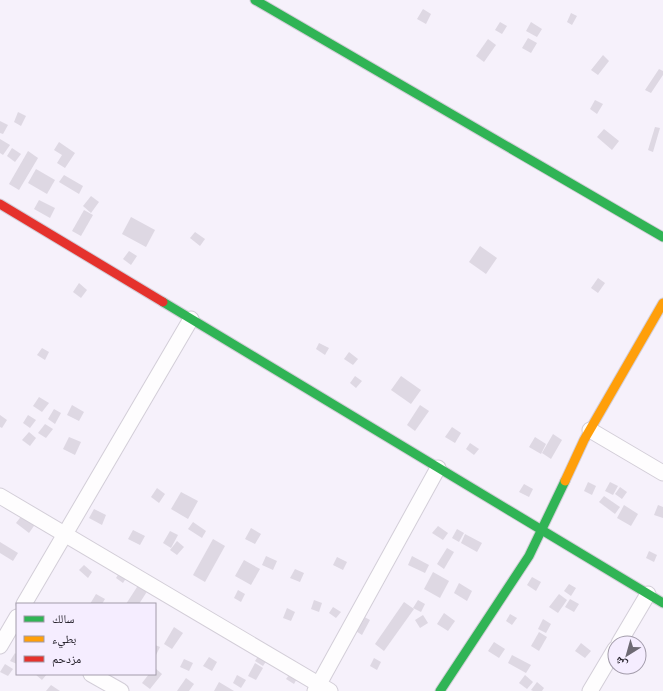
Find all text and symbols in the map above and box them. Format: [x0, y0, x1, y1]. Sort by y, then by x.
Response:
legend [16, 603, 156, 675]
text: سالك [52, 610, 74, 627]
text: بطيء [52, 630, 76, 649]
north arrow [607, 635, 647, 675]
text: مزدحم [52, 650, 81, 667]
text: ش [611, 653, 630, 673]

